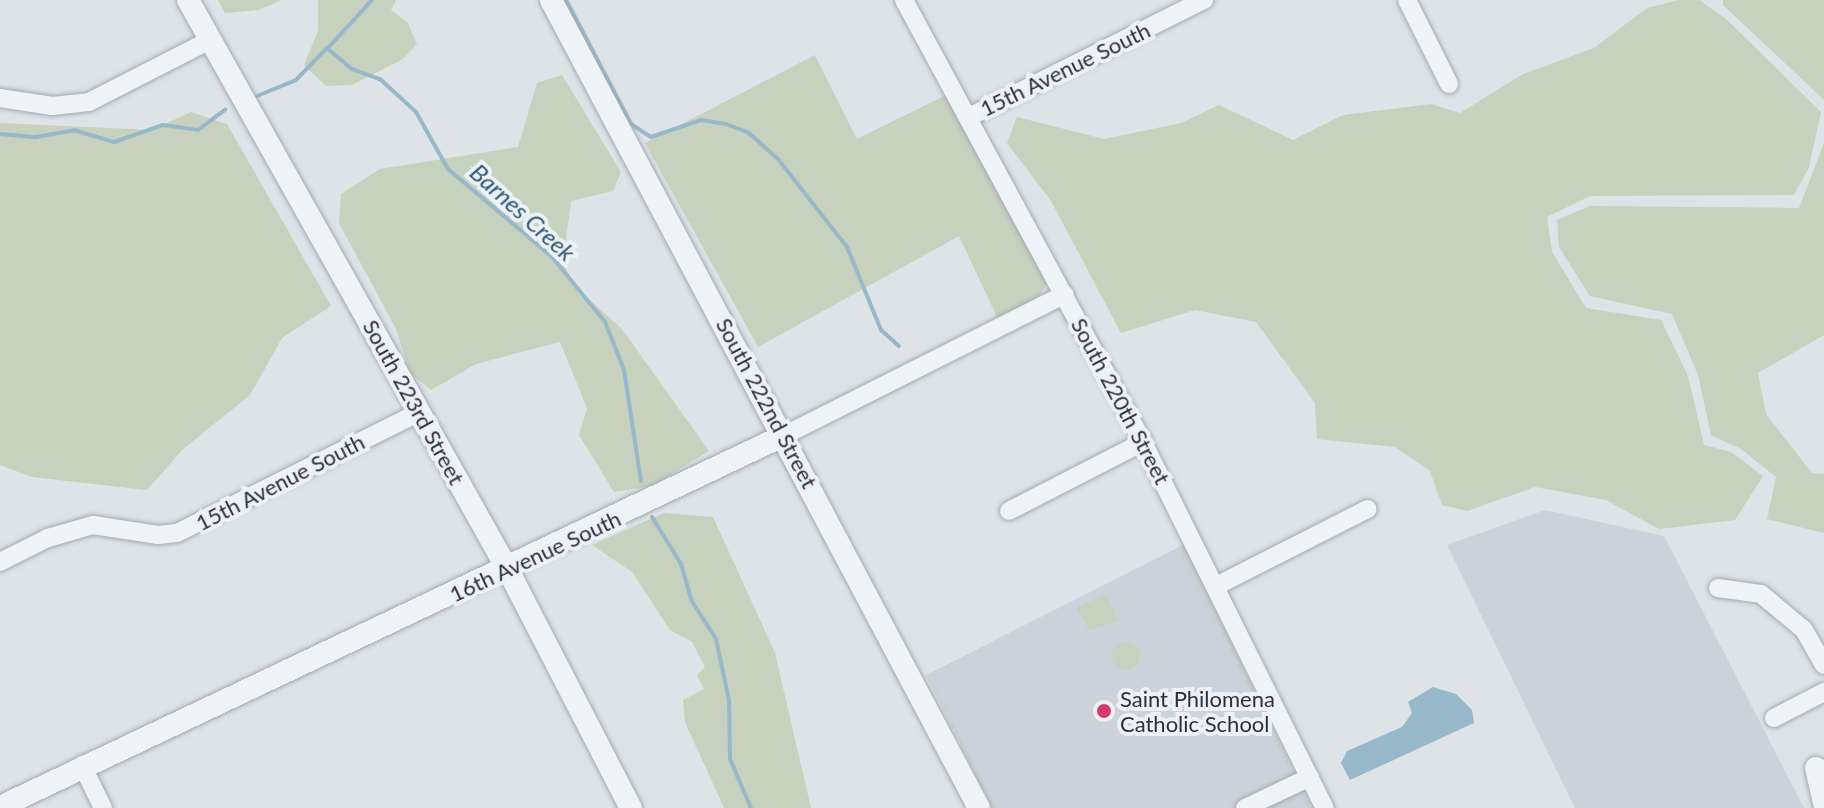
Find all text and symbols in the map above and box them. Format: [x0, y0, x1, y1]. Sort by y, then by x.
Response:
street label: 15th Avenue South [975, 16, 1155, 122]
water label: Barnes Creek [465, 157, 581, 267]
street label: South 222nd Street [711, 313, 823, 493]
street label: South 220th Street [1066, 313, 1176, 489]
street label: South 223rd Street [358, 315, 470, 489]
street label: 15th Avenue South [191, 428, 369, 536]
street label: 16th Avenue South [445, 505, 625, 607]
place label: Saint Philomena Catholic School [1120, 685, 1275, 736]
marker: Saint Philomena Catholic School [1095, 702, 1113, 720]

